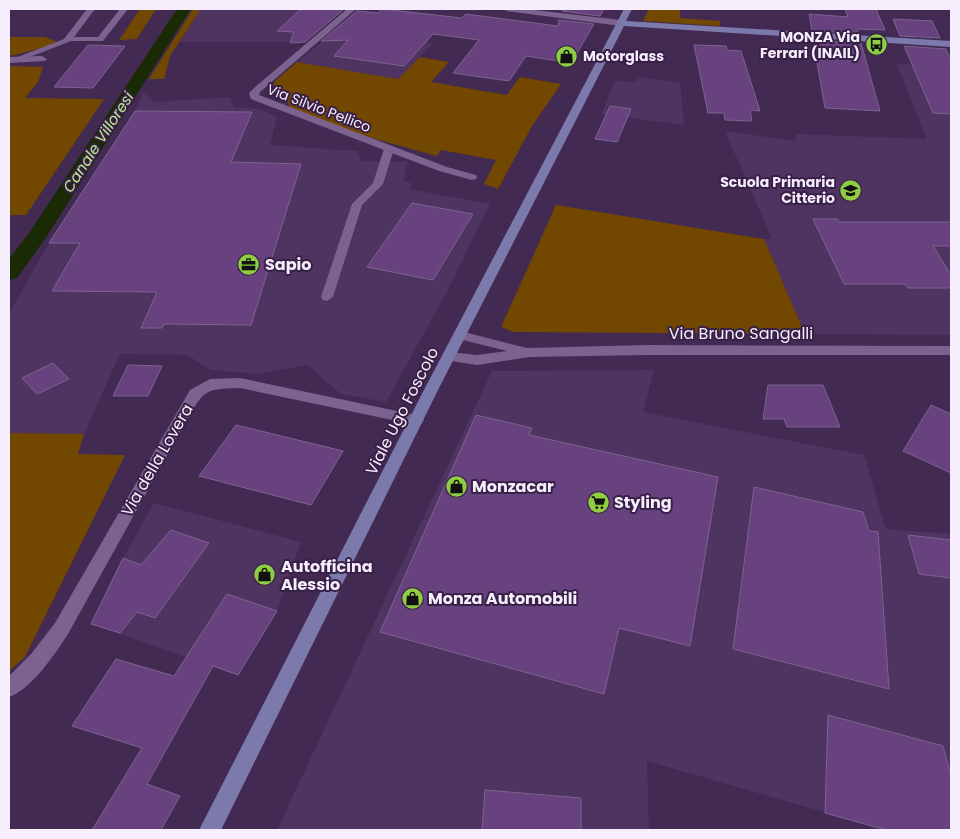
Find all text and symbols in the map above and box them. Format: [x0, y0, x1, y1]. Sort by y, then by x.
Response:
place label: MONZA Via Ferrari (INAIL) [760, 27, 860, 63]
bus stop icon: MONZA Via Ferrari (INAIL) [864, 33, 888, 57]
shop icon: Motorglass [555, 44, 579, 68]
place label: Motorglass [583, 46, 664, 66]
street label: Via Silvio Pellico [264, 79, 374, 137]
water label: Canale Villoresi [58, 87, 139, 196]
place label: Scuola Primaria Citterio [720, 172, 835, 208]
school or university icon: Scuola Primaria Citterio [839, 178, 863, 202]
office icon: Sapio [237, 252, 261, 276]
place label: Sapio [265, 253, 311, 276]
street label: Via Bruno Sangalli [669, 322, 813, 345]
street label: Viale Ugo Foscolo [360, 343, 444, 479]
street label: Via della Lovera [115, 400, 199, 520]
shop icon: Monzacar [444, 474, 468, 498]
place label: Monzacar [472, 475, 554, 498]
supermarket icon: Styling [586, 490, 610, 514]
place label: Styling [614, 491, 672, 514]
place label: Autofficina Alessio [281, 555, 373, 596]
shop icon: Autofficina Alessio [253, 563, 277, 587]
shop icon: Monza Automobili [400, 586, 424, 610]
place label: Monza Automobili [428, 587, 577, 610]

